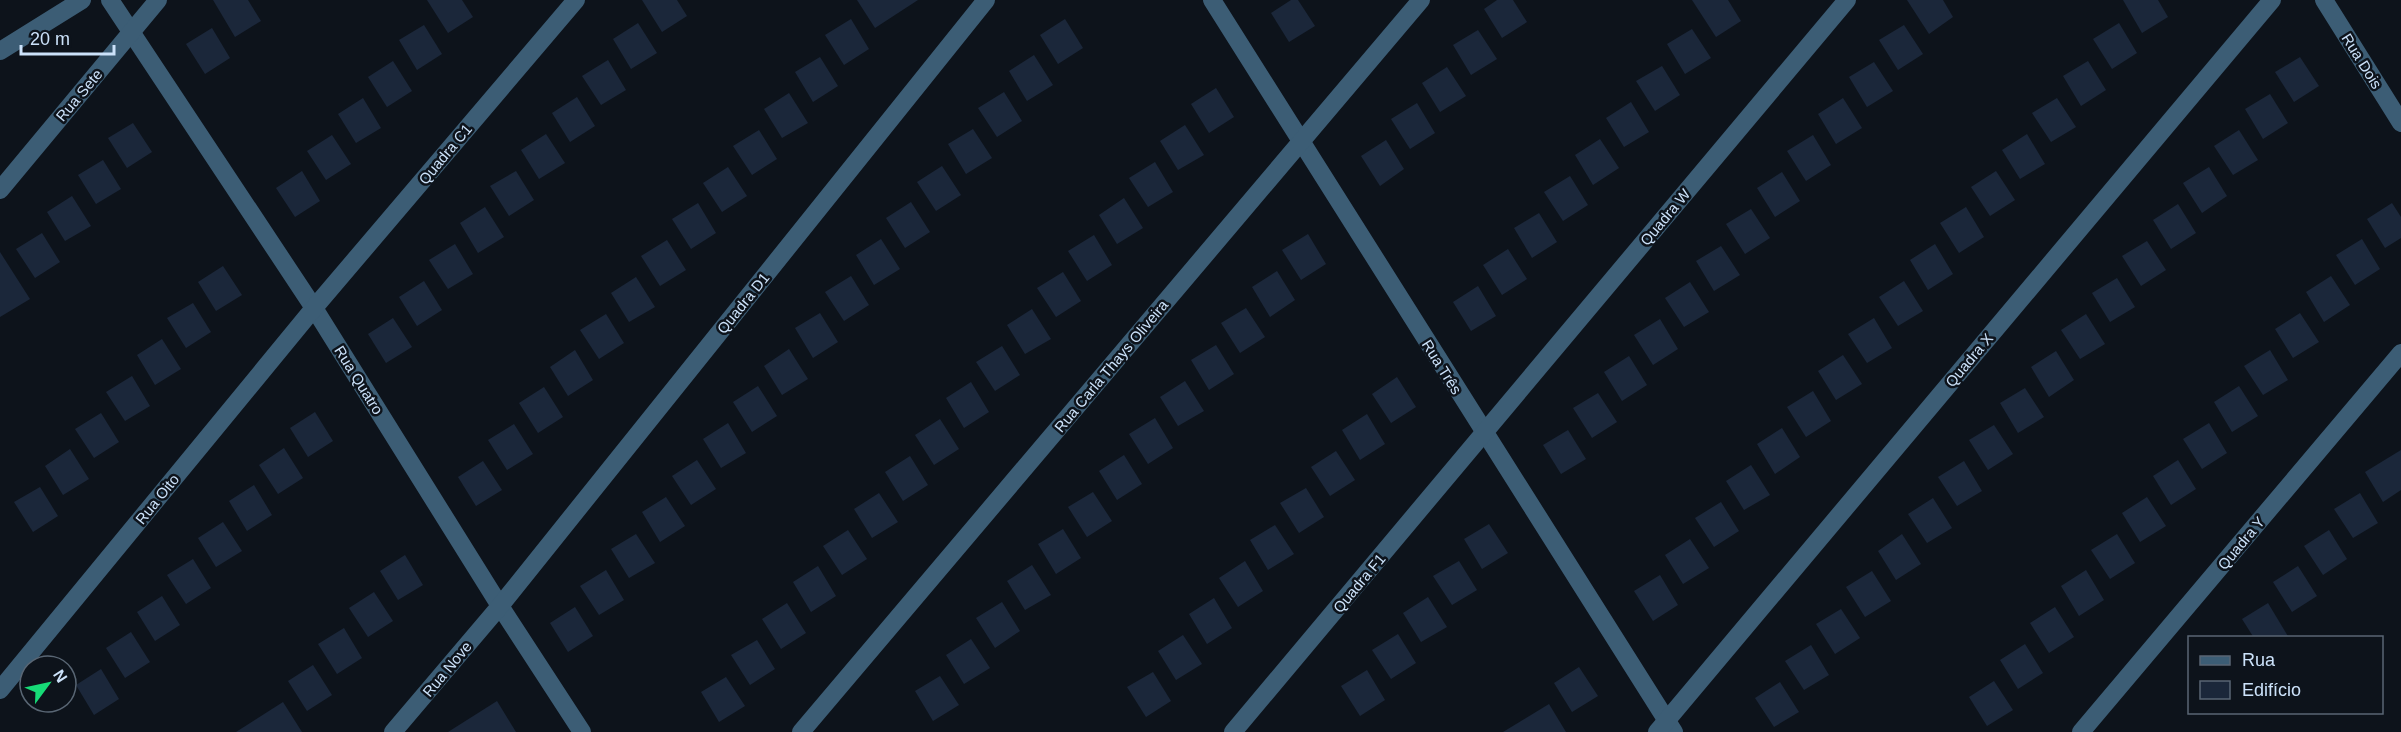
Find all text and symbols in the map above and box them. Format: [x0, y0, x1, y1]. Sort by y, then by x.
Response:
scale bar [21, 18, 114, 56]
text: 20 m [30, 29, 70, 49]
street label: Rua Dois [2338, 30, 2386, 92]
street label: Rua Sete [52, 66, 106, 124]
street label: Quadra C1 [415, 120, 475, 188]
street label: Quadra W [1637, 185, 1694, 249]
street label: Quadra D1 [713, 269, 773, 337]
street label: Rua Carla Thays Oliveira [1051, 296, 1172, 436]
street label: Quadra X [1942, 330, 1996, 390]
street label: Rua Três [1419, 337, 1465, 397]
street label: Rua Quatro [331, 343, 387, 417]
street label: Rua Oito [132, 471, 182, 527]
street label: Quadra Y [2214, 513, 2268, 573]
street label: Quadra F1 [1329, 550, 1389, 616]
legend [2188, 636, 2383, 714]
street label: Rua Nove [419, 638, 475, 700]
text: Rua [2242, 650, 2276, 670]
north arrow [18, 654, 78, 714]
text: N [50, 667, 70, 686]
text: Edifício [2242, 680, 2301, 700]

